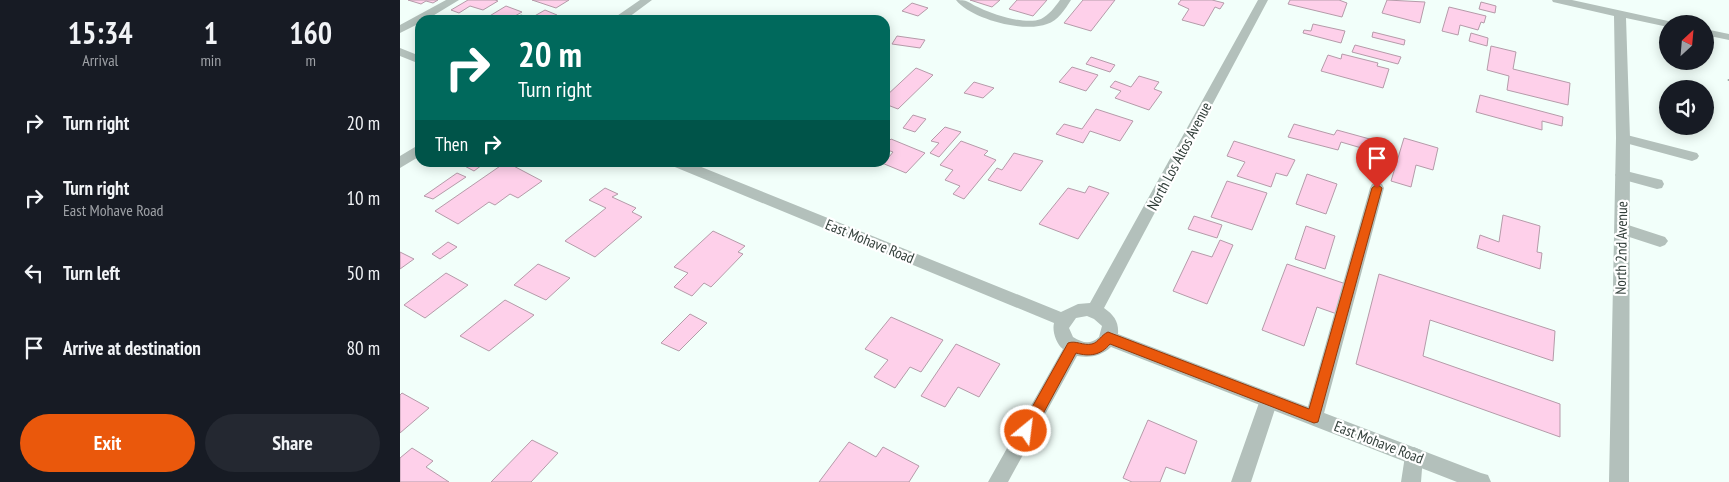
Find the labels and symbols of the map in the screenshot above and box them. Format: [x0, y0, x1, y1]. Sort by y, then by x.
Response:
north arrow [1659, 15, 1714, 70]
street label: North Los Altos Avenue [1143, 99, 1215, 213]
pin [1356, 137, 1398, 188]
street label: North 2nd Avenue [1611, 201, 1631, 295]
street label: East Mohave Road [823, 215, 917, 267]
position arrow [999, 404, 1051, 456]
street label: East Mohave Road [1332, 416, 1426, 468]

